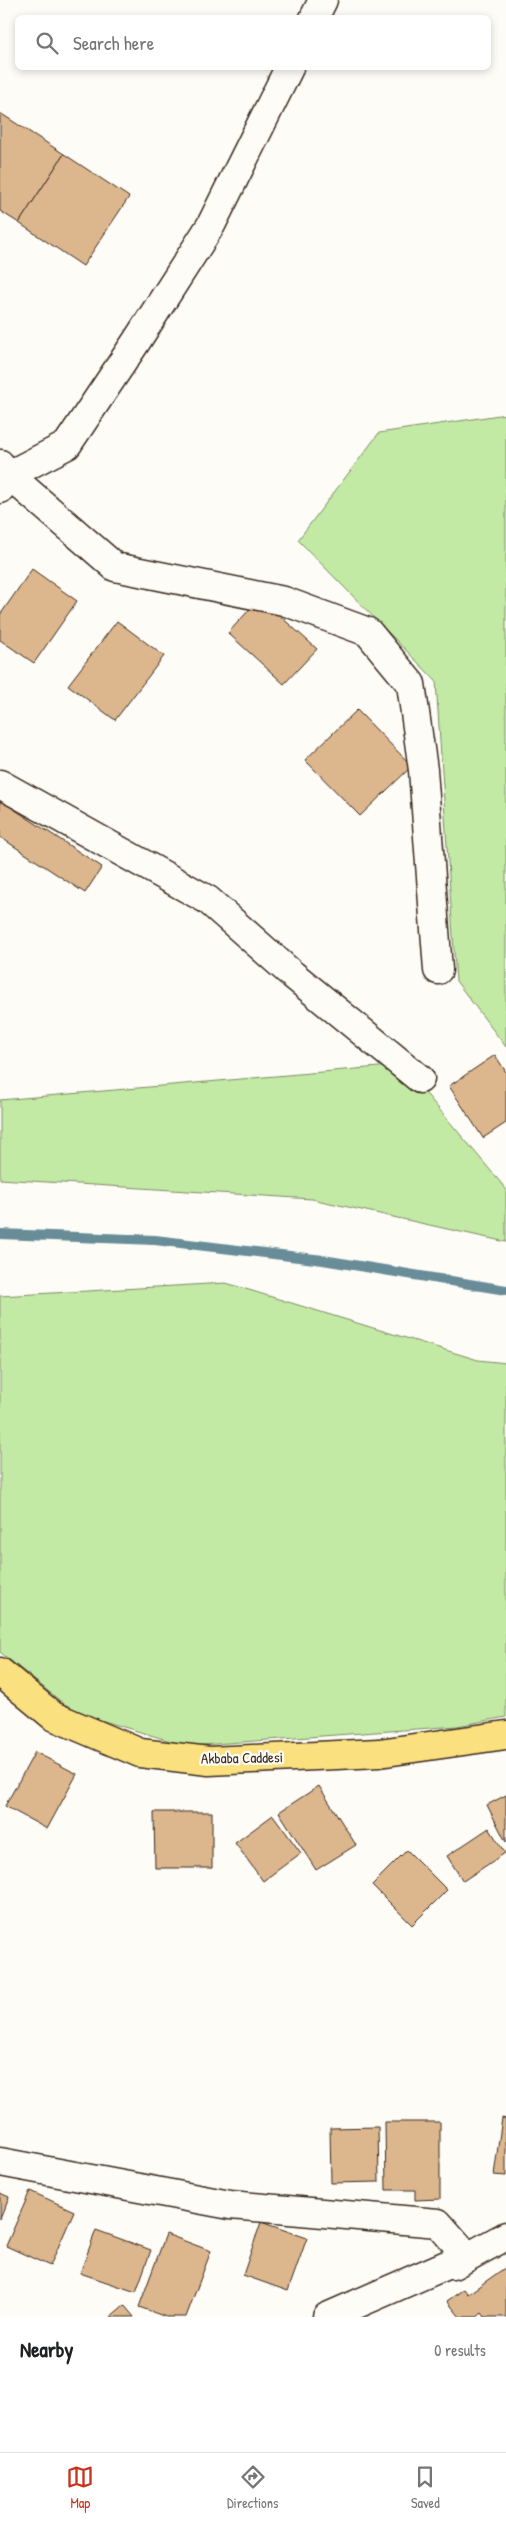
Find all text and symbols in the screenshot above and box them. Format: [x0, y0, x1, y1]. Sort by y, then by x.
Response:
search box [15, 15, 491, 70]
icon: search [33, 29, 61, 57]
text: Search here [73, 30, 154, 56]
street label: Akbaba Caddesi [201, 1746, 283, 1769]
text: Nearby [20, 2335, 73, 2364]
text: 0 results [434, 2339, 486, 2361]
tab: Map [66, 2463, 94, 2512]
tab: Directions [227, 2463, 278, 2512]
tab: Saved [411, 2463, 440, 2512]

